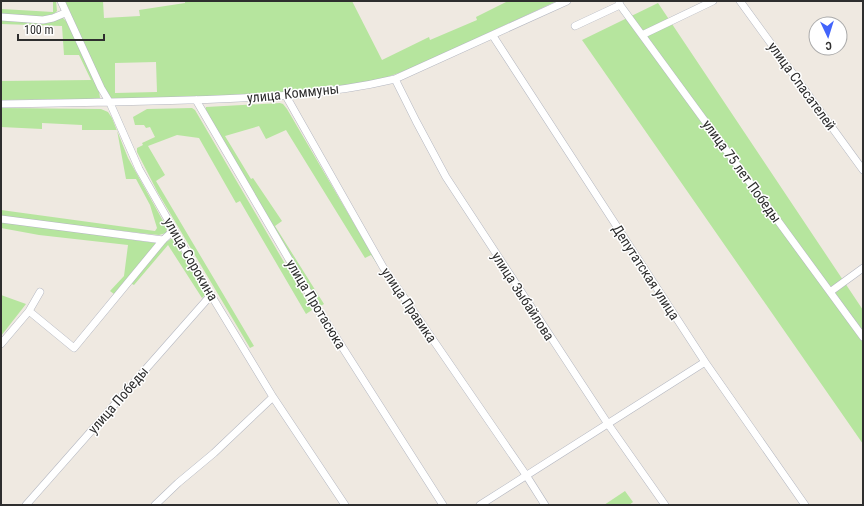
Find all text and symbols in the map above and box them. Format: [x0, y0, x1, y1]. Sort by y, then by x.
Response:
scale bar [18, 16, 104, 42]
north arrow [808, 16, 848, 56]
text: 100 m [24, 23, 54, 37]
street label: улица Спасателей [764, 39, 840, 133]
street label: улица Коммуны [246, 80, 340, 106]
street label: улица 75 лет Победы [699, 117, 785, 225]
street label: улица Сорокина [161, 214, 221, 304]
street label: Депутатская улица [609, 221, 683, 323]
street label: улица Зыбайлова [488, 249, 558, 343]
street label: улица Протасюка [283, 256, 349, 352]
street label: улица Правика [378, 264, 440, 346]
street label: улица Победы [85, 363, 151, 437]

